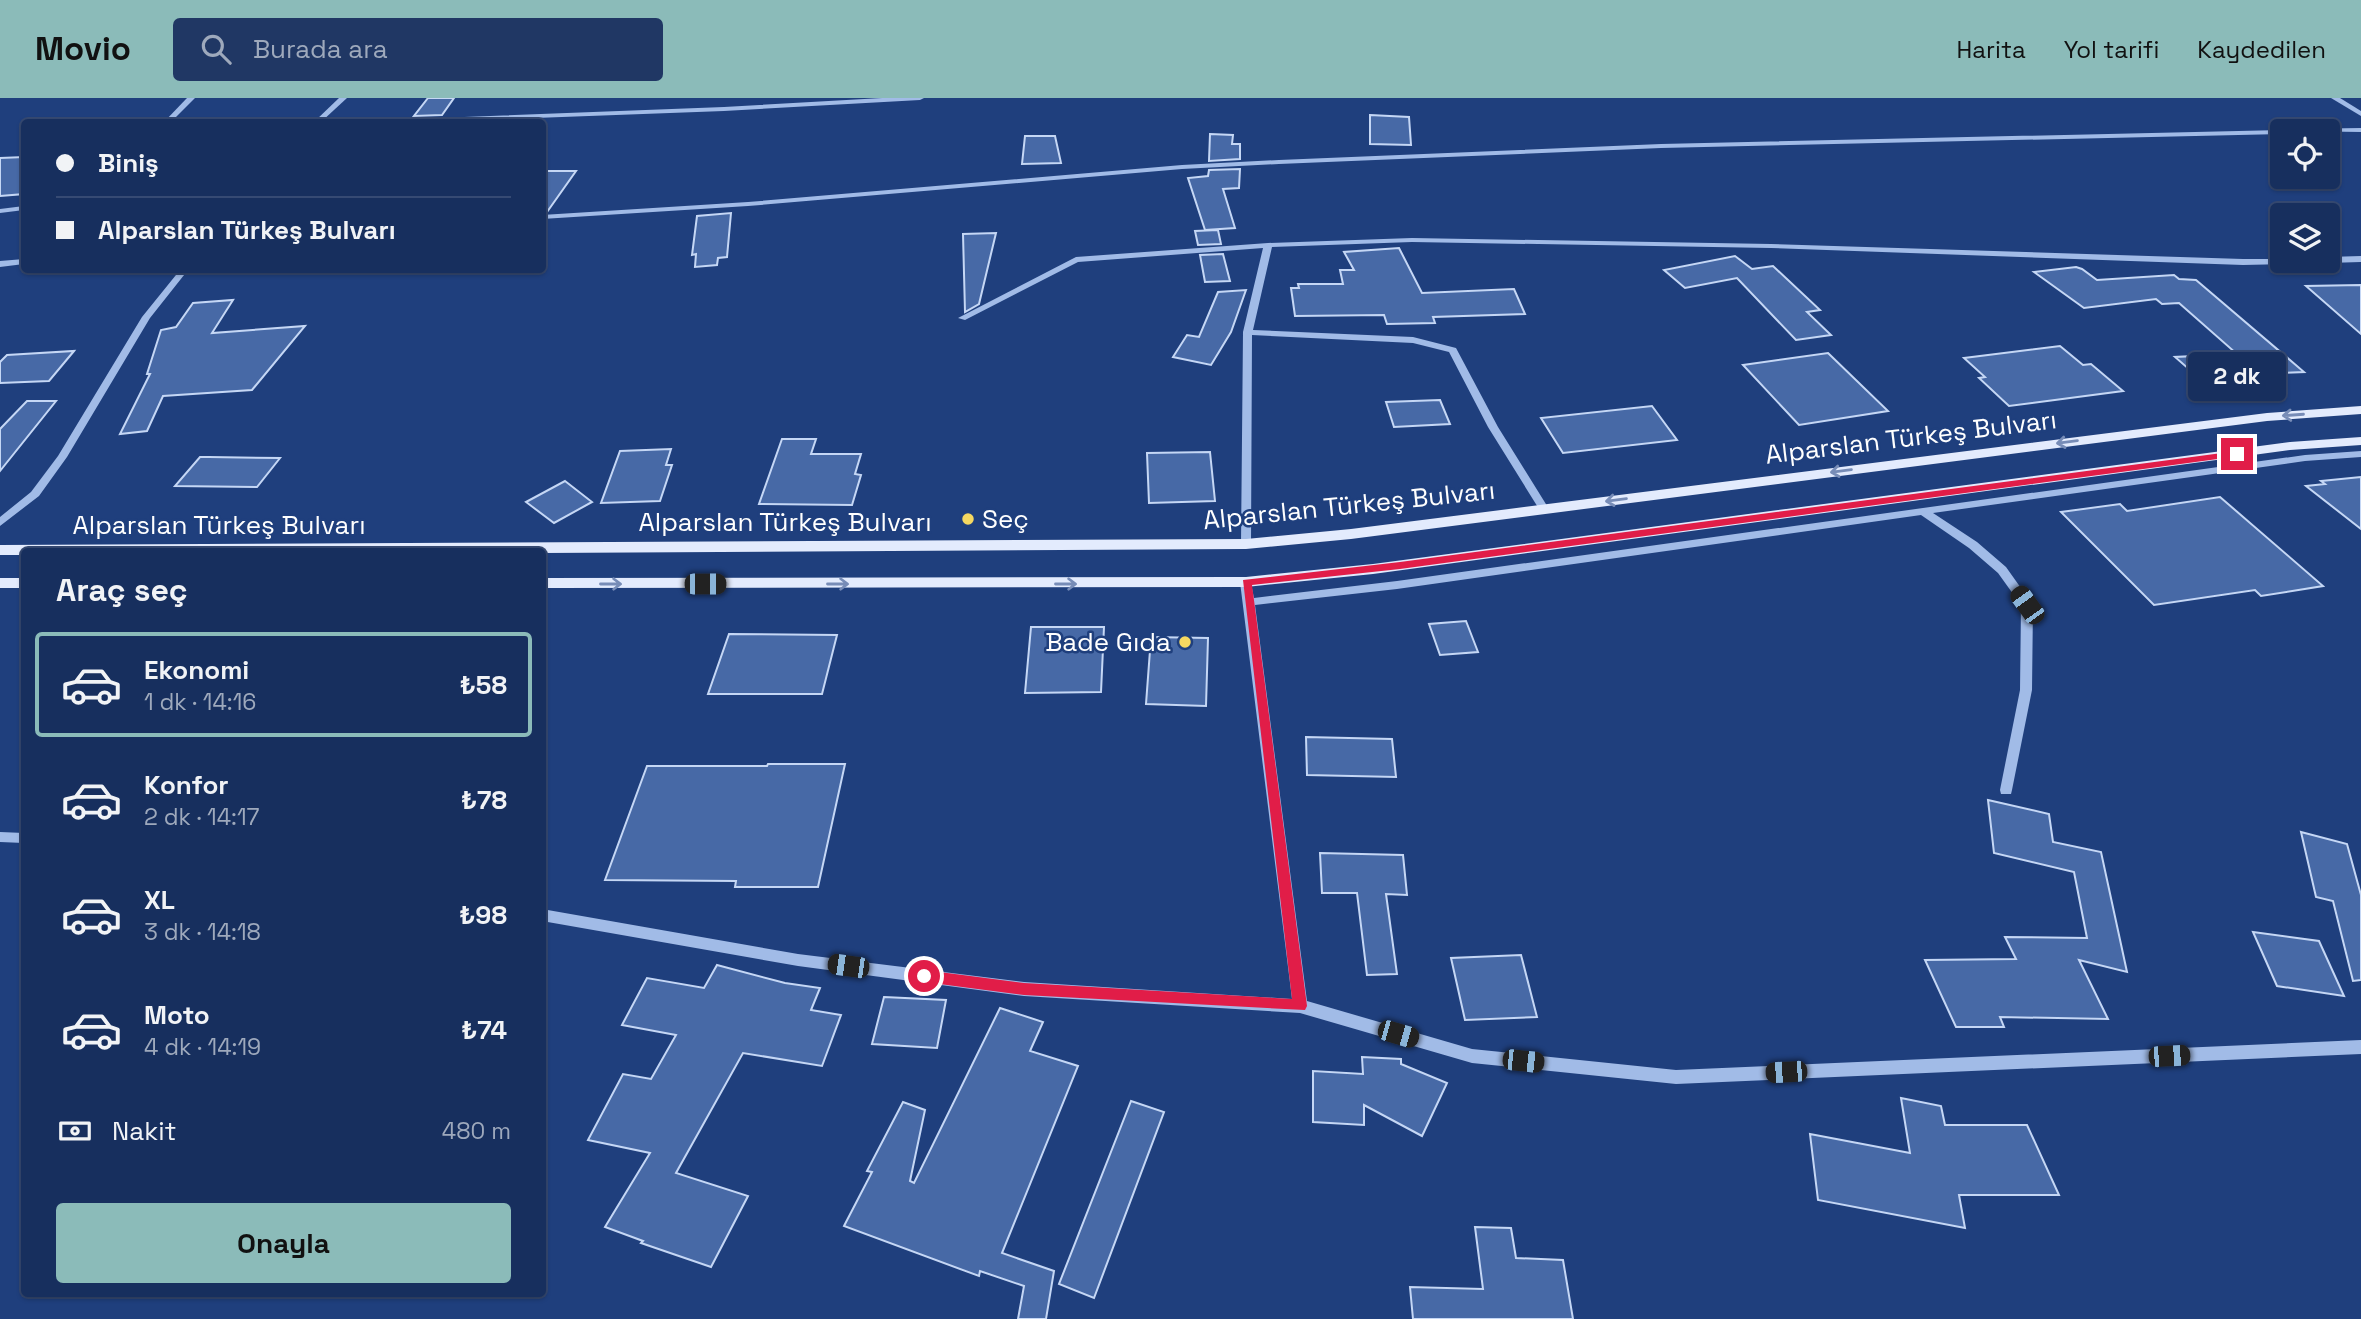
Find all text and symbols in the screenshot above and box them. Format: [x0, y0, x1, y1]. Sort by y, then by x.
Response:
search box [173, 18, 663, 81]
text: Movio [35, 28, 131, 70]
icon: search [197, 30, 235, 68]
text: Burada ara [253, 32, 388, 66]
text: Harita [1956, 34, 2026, 65]
text: Yol tarifi [2064, 34, 2159, 65]
text: Kaydedilen [2197, 34, 2326, 65]
map controls [2270, 119, 2340, 273]
button: locate [2270, 119, 2340, 189]
text: Biniş [98, 146, 159, 180]
button: layers [2270, 203, 2340, 273]
text: Alparslan Türkeş Bulvarı [98, 213, 396, 247]
callout: 2 dk [2188, 352, 2286, 402]
text: 2 dk [2213, 361, 2261, 391]
street label: Alparslan Türkeş Bulvarı [1763, 402, 2059, 472]
one-way arrow [2282, 409, 2305, 422]
one-way arrow [2056, 436, 2079, 449]
route end [2221, 438, 2253, 470]
one-way arrow [1831, 465, 1853, 478]
street label: Alparslan Türkeş Bulvarı [1201, 473, 1497, 537]
one-way arrow [1605, 493, 1628, 506]
place label: Seç [982, 502, 1029, 536]
street label: Alparslan Türkeş Bulvarı [638, 505, 932, 539]
street label: Alparslan Türkeş Bulvarı [72, 508, 366, 542]
marker: Seç [960, 511, 976, 527]
text: Araç seç [56, 570, 188, 610]
car [685, 574, 727, 595]
one-way arrow [599, 577, 622, 591]
one-way arrow [826, 577, 849, 591]
one-way arrow [1054, 577, 1077, 591]
car [2007, 582, 2048, 628]
place label: Bade Gıda [1045, 625, 1171, 659]
marker: Bade Gıda [1177, 634, 1193, 650]
icon: car [60, 653, 123, 716]
text: Ekonomi [144, 653, 249, 687]
text: ₺58 [460, 668, 507, 702]
text: 1 dk · 14:16 [144, 687, 256, 717]
icon: car [60, 768, 123, 831]
text: Konfor [144, 768, 229, 802]
text: ₺78 [461, 783, 507, 817]
text: 2 dk · 14:17 [144, 802, 259, 832]
icon: car [60, 883, 123, 946]
text: XL [144, 883, 175, 917]
text: ₺98 [459, 898, 507, 932]
text: 3 dk · 14:18 [144, 917, 261, 947]
car [826, 953, 871, 979]
route start [908, 960, 940, 992]
icon: car [60, 998, 123, 1061]
text: Moto [144, 998, 210, 1032]
text: ₺74 [461, 1013, 507, 1047]
car [1375, 1018, 1422, 1050]
text: 4 dk · 14:19 [144, 1032, 261, 1062]
car [2148, 1044, 2191, 1068]
car [1502, 1048, 1545, 1074]
car [1765, 1060, 1808, 1084]
icon: cash [56, 1112, 94, 1150]
text: Nakit [112, 1114, 177, 1148]
text: 480 m [442, 1116, 511, 1146]
button: Onayla [56, 1203, 511, 1283]

